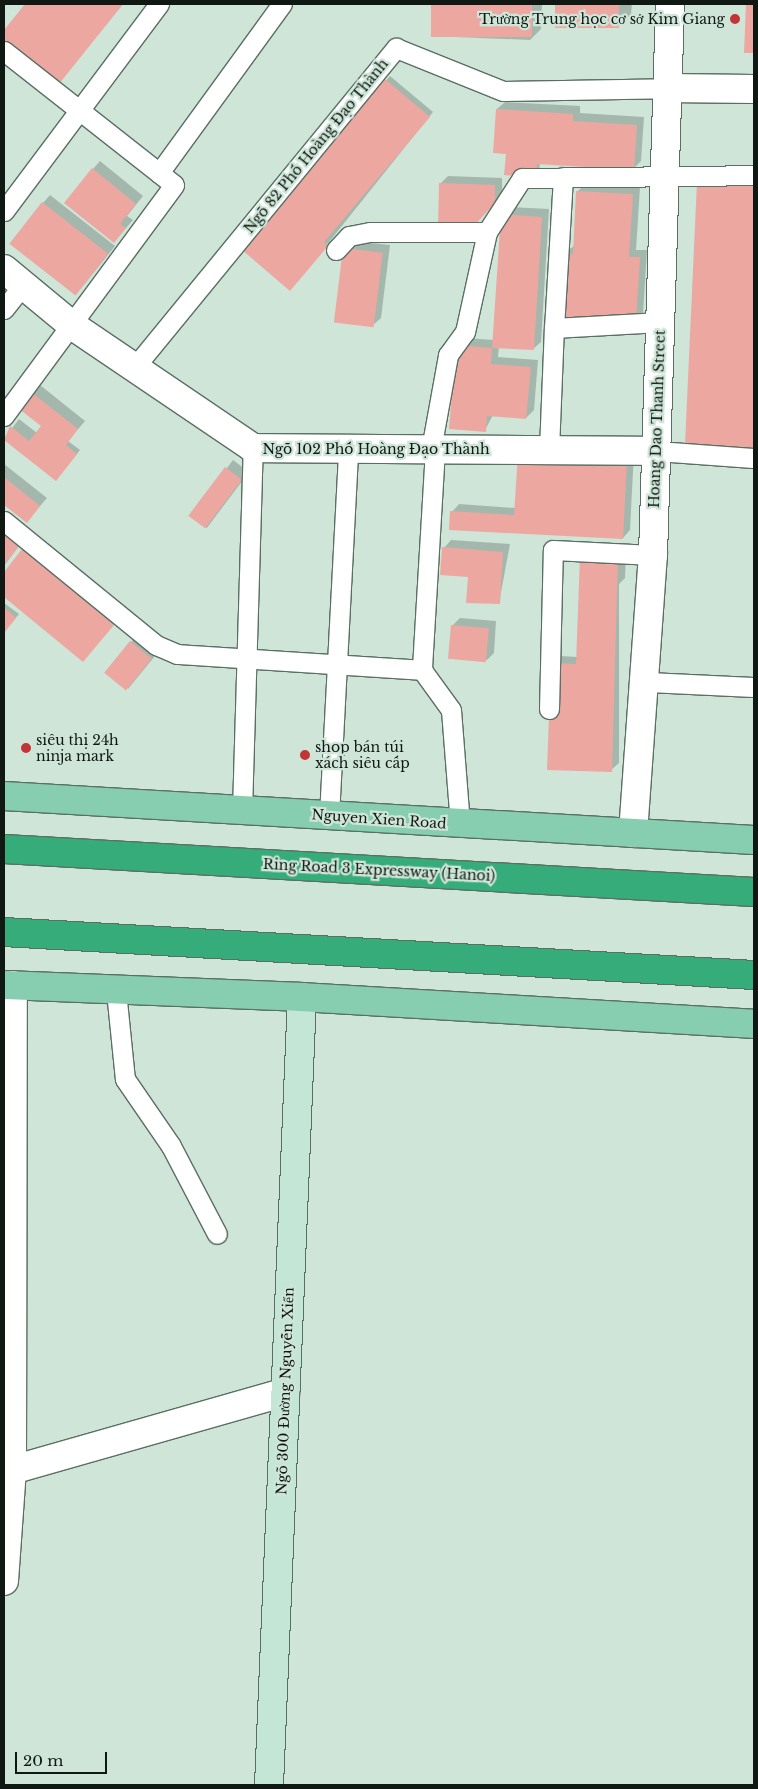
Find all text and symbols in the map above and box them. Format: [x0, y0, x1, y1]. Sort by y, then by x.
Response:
place label: Trường Trung học cơ sở Kim Giang [478, 11, 725, 27]
marker: Trường Trung học cơ sở Kim Giang [729, 13, 741, 25]
street label: Ngõ 82 Phố Hoàng Đạo Thành [240, 55, 392, 237]
street label: Hoang Dao Thanh Street [645, 329, 669, 509]
street label: Ngõ 102 Phố Hoàng Đạo Thành [262, 441, 490, 457]
place label: siêu thị 24h ninja mark [36, 732, 119, 764]
place label: shop bán túi xách siêu cấp [315, 739, 410, 772]
marker: siêu thị 24h ninja mark [20, 742, 32, 754]
marker: shop bán túi xách siêu cấp [299, 749, 311, 761]
street label: Nguyen Xien Road [311, 806, 447, 832]
street label: Ring Road 3 Expressway (Hanoi) [262, 856, 496, 884]
street label: Ngõ 300 Đường Nguyễn Xiển [273, 1287, 297, 1495]
scale bar [18, 1742, 110, 1774]
text: 20 m [23, 1751, 63, 1770]

